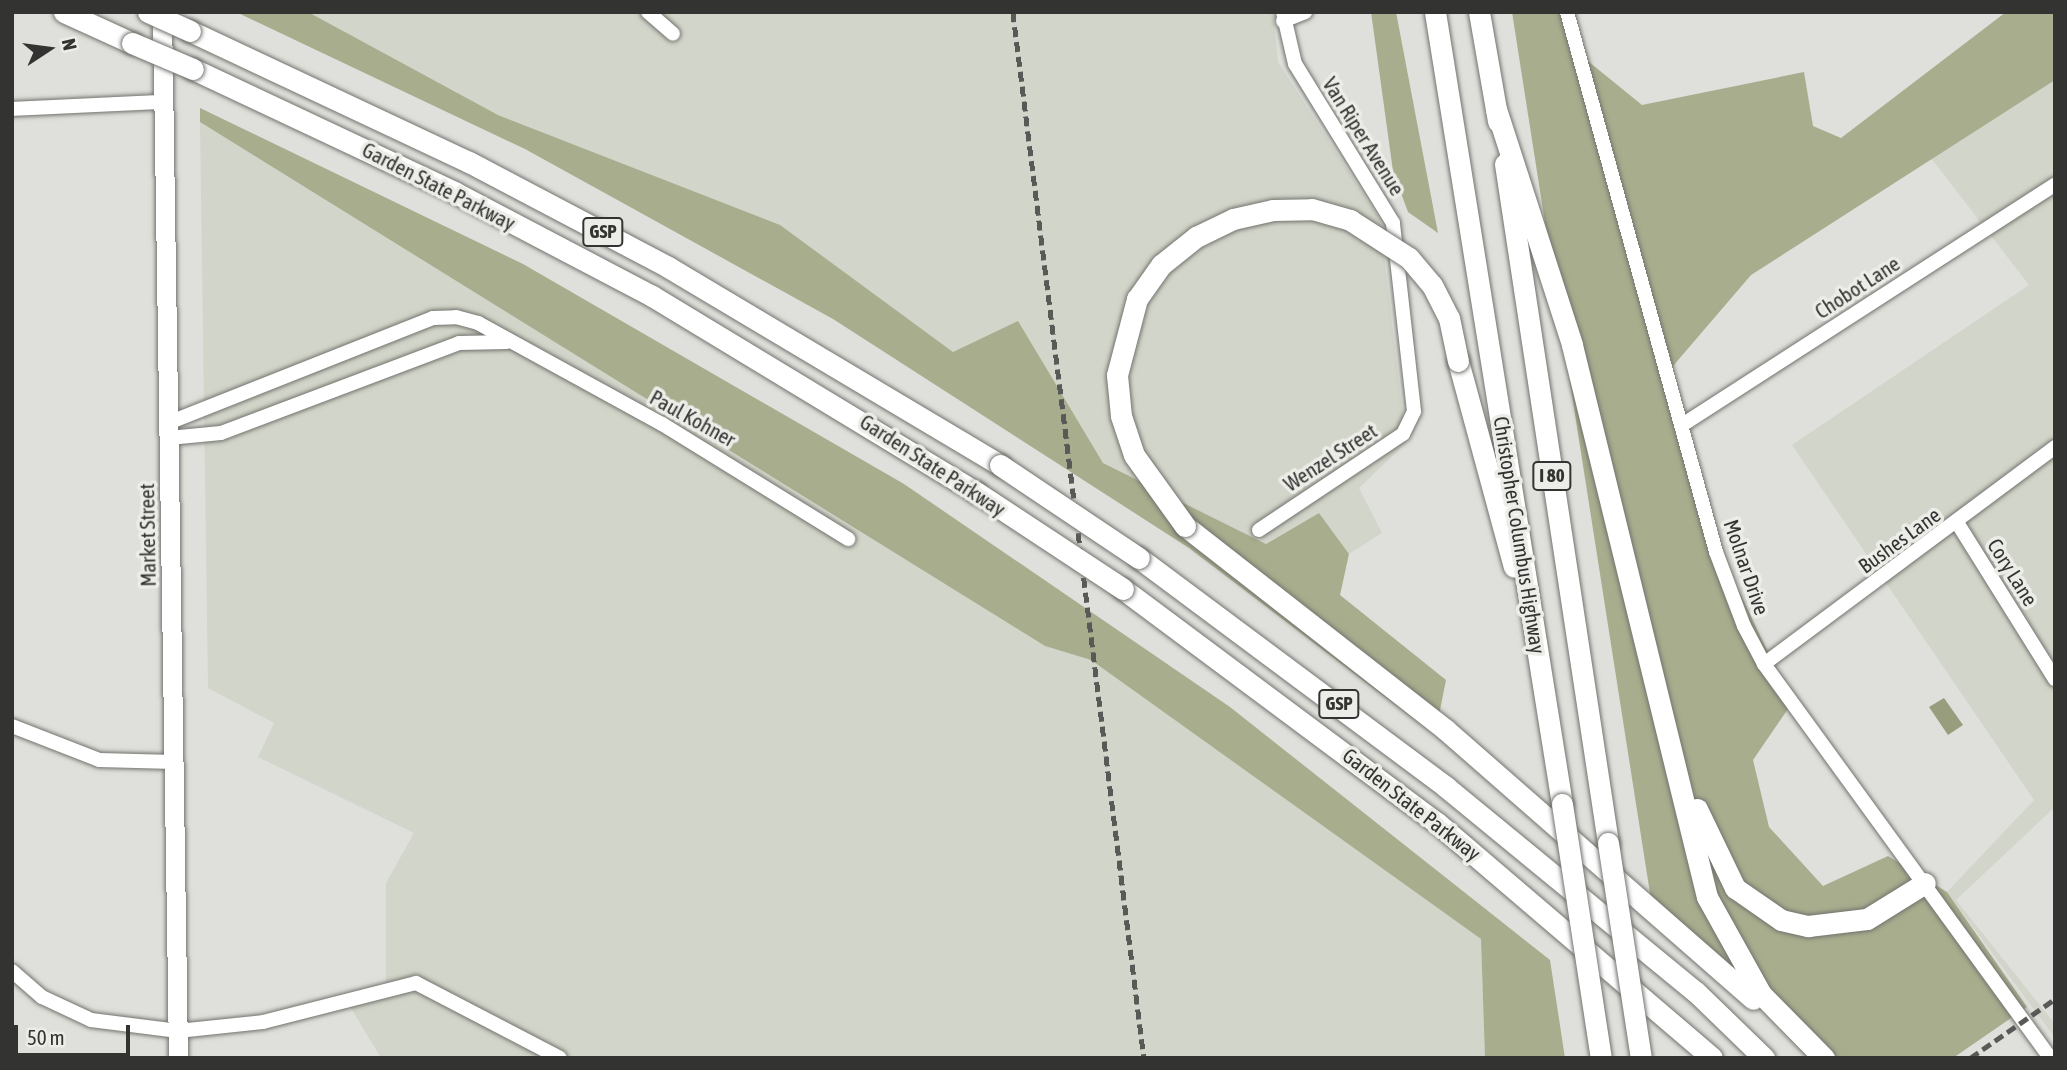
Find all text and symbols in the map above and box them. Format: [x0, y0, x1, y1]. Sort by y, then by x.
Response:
north arrow [14, 14, 84, 84]
text: N [57, 36, 81, 52]
street label: Van Riper Avenue [1318, 72, 1410, 200]
street label: Garden State Parkway [358, 137, 520, 235]
road number: GSP [582, 216, 624, 248]
street label: Chobot Lane [1810, 250, 1904, 324]
street label: Paul Kohner [646, 384, 740, 452]
street label: Garden State Parkway [856, 409, 1010, 521]
street label: Christopher Columbus Highway [1489, 414, 1551, 656]
street label: Wenzel Street [1279, 418, 1381, 496]
road number: I 80 [1531, 461, 1573, 491]
street label: Market Street [133, 483, 161, 587]
street label: Bushes Lane [1853, 502, 1945, 578]
street label: Molnar Drive [1719, 516, 1775, 618]
street label: Cory Lane [1983, 534, 2043, 610]
road number: GSP [1318, 688, 1360, 720]
street label: Garden State Parkway [1338, 742, 1486, 866]
scale bar [18, 1010, 133, 1054]
text: 50 m [27, 1025, 65, 1049]

